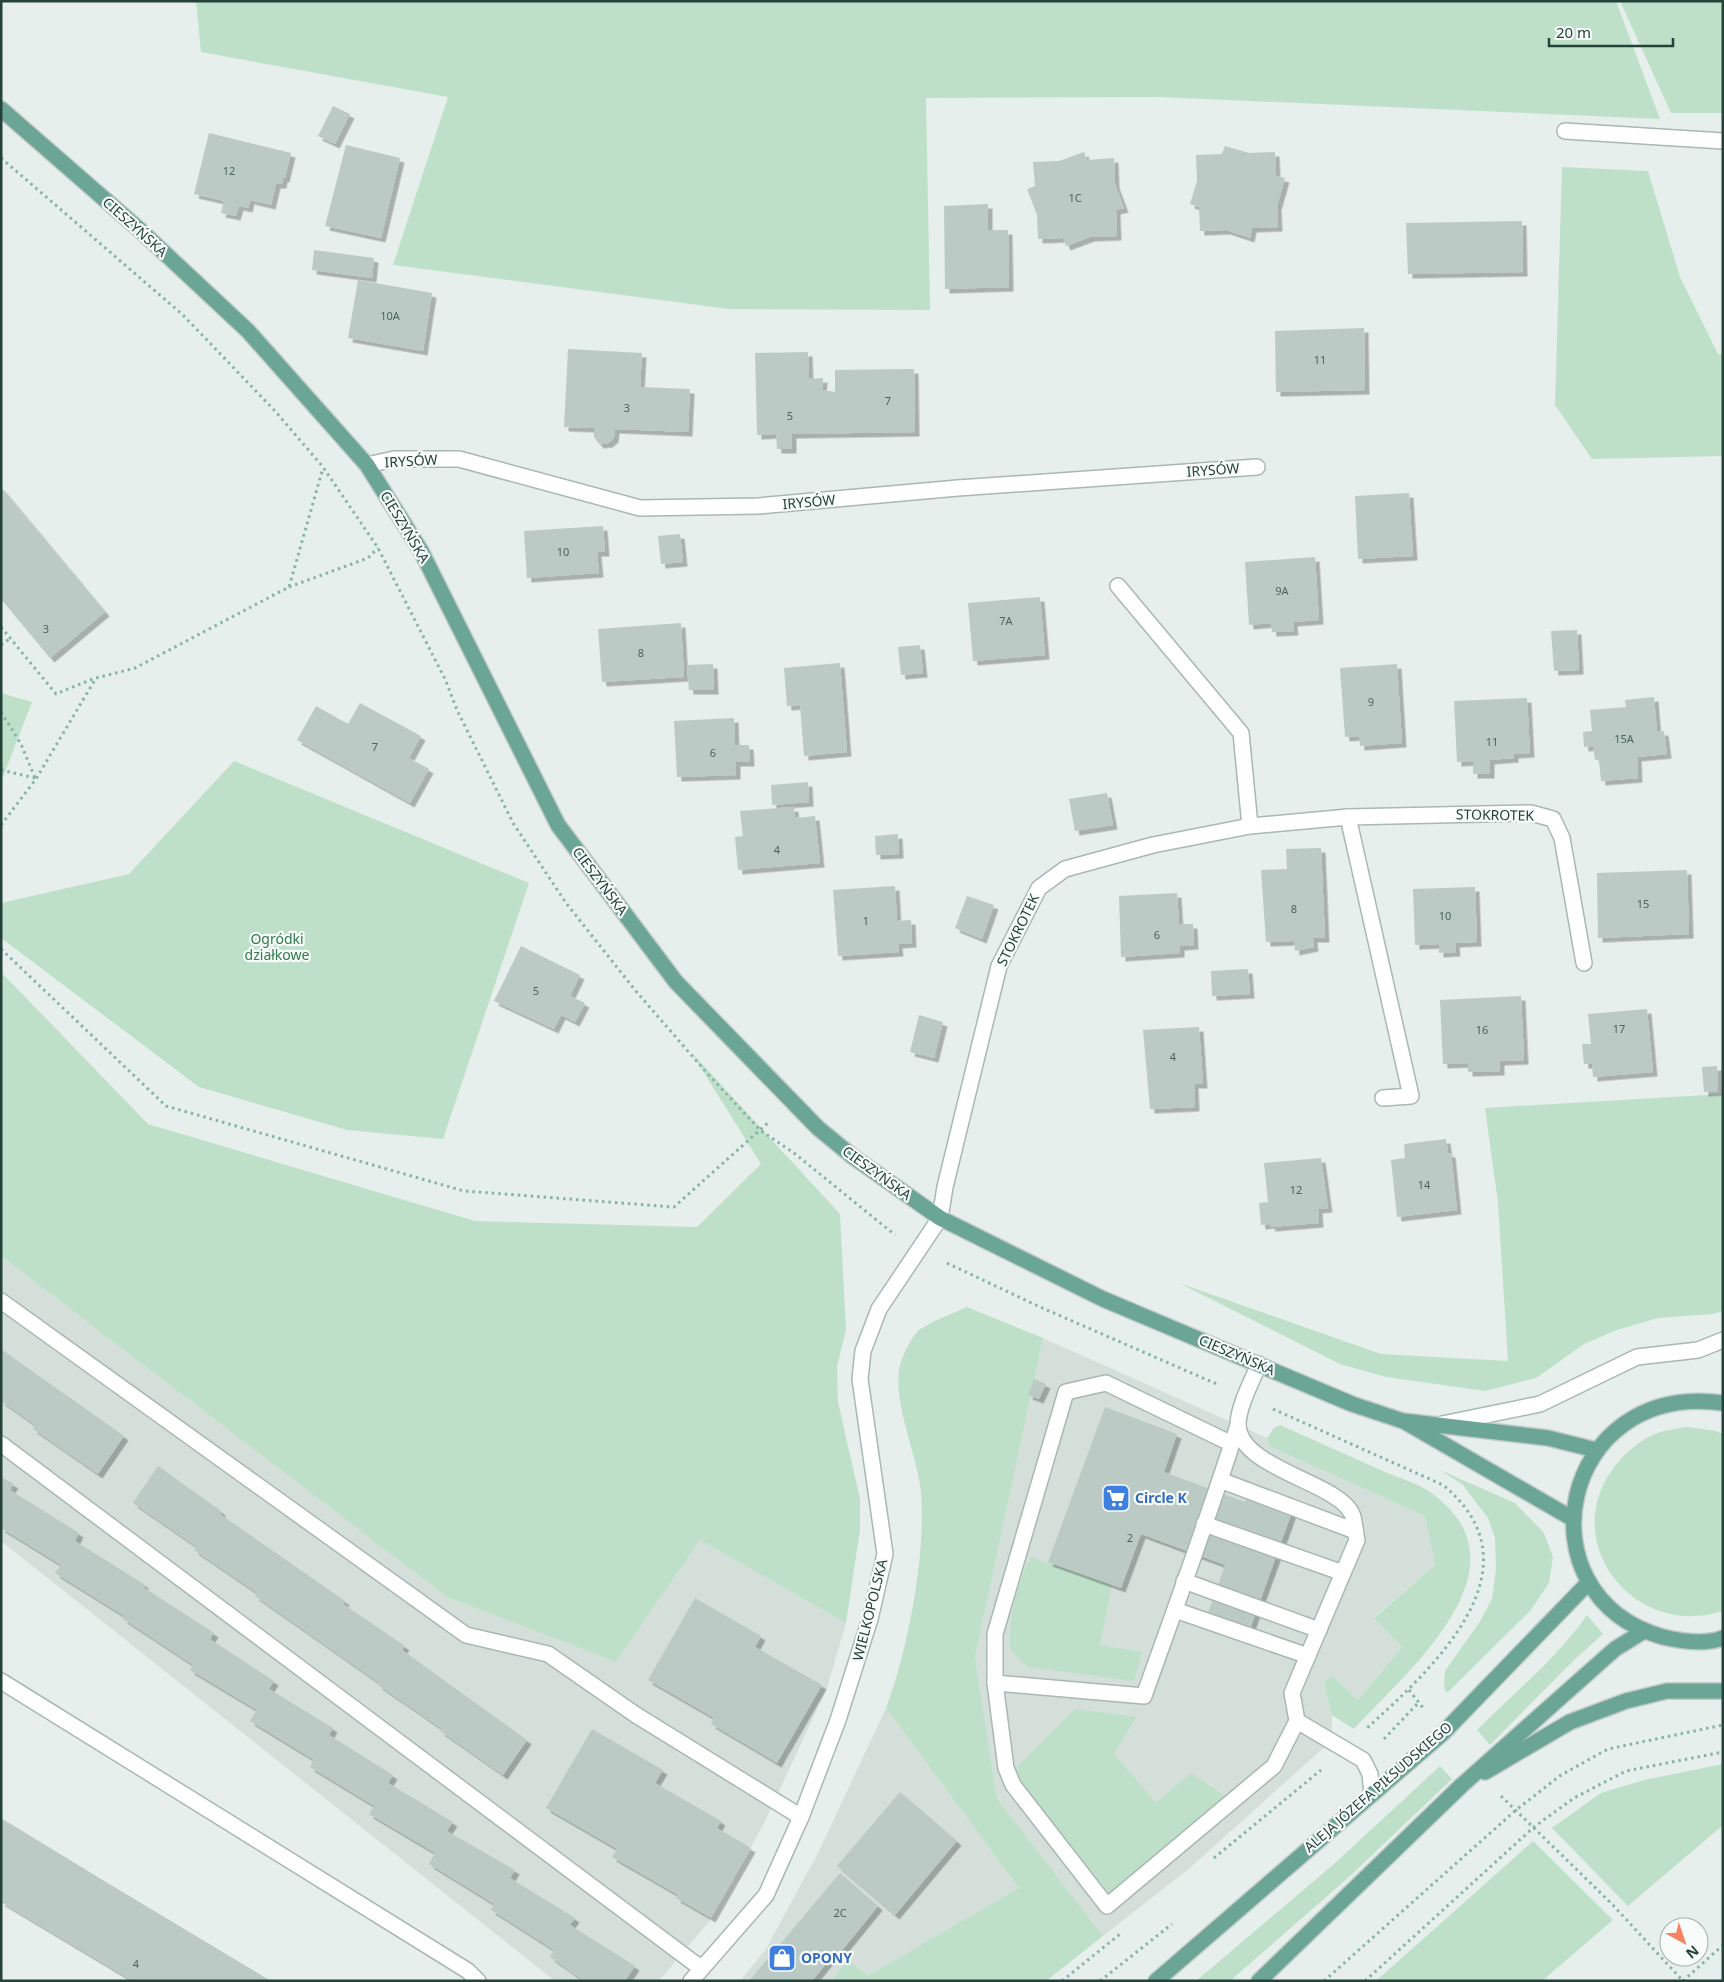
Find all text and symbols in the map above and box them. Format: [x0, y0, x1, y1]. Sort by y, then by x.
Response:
scale bar [1549, 15, 1673, 47]
text: 20 m [1556, 22, 1591, 42]
house number: 12 [223, 163, 235, 178]
house number: 1C [1068, 190, 1082, 205]
street label: CIESZYŃSKA [99, 192, 172, 261]
house number: 10A [380, 308, 401, 323]
house number: 11 [1314, 352, 1326, 367]
house number: 7 [885, 393, 891, 408]
house number: 3 [624, 400, 630, 415]
house number: 5 [787, 408, 793, 423]
street label: IRYSÓW [384, 450, 438, 471]
street label: IRYSÓW [1186, 458, 1240, 481]
street label: CIESZYŃSKA [376, 487, 434, 566]
street label: IRYSÓW [782, 490, 836, 513]
house number: 10 [557, 544, 569, 559]
house number: 9A [1275, 583, 1290, 598]
house number: 7A [999, 613, 1014, 628]
house number: 3 [43, 621, 49, 636]
house number: 8 [638, 645, 644, 660]
house number: 9 [1368, 694, 1374, 709]
house number: 15A [1614, 731, 1635, 746]
house number: 11 [1486, 734, 1498, 749]
house number: 7 [372, 739, 378, 754]
house number: 6 [710, 745, 716, 760]
street label: STOKROTEK [1456, 804, 1535, 825]
house number: 4 [774, 842, 781, 857]
street label: CIESZYŃSKA [568, 843, 632, 919]
street label: STOKROTEK [992, 890, 1043, 969]
house number: 15 [1637, 896, 1649, 911]
house number: 8 [1291, 901, 1297, 916]
house number: 10 [1439, 908, 1451, 923]
house number: 1 [863, 913, 869, 928]
house number: 6 [1154, 927, 1160, 942]
park label: Ogródki działkowe [245, 929, 310, 964]
house number: 5 [533, 983, 539, 998]
house number: 17 [1613, 1021, 1625, 1036]
house number: 16 [1476, 1022, 1488, 1037]
house number: 4 [1170, 1049, 1177, 1064]
street label: CIESZYŃSKA [839, 1141, 916, 1204]
house number: 14 [1418, 1177, 1431, 1192]
house number: 12 [1290, 1182, 1302, 1197]
street label: CIESZYŃSKA [1196, 1330, 1278, 1379]
supermarket icon: Circle K [1101, 1483, 1131, 1513]
place label: Circle K [1135, 1488, 1188, 1507]
house number: 2 [1127, 1530, 1133, 1545]
street label: WIELKOPOLSKA [848, 1557, 891, 1663]
street label: ALEJA JÓZEFA PIŁSUDSKIEGO [1300, 1717, 1456, 1856]
house number: 2C [833, 1905, 847, 1920]
north arrow [1659, 1917, 1709, 1967]
text: N [1682, 1941, 1703, 1963]
shop icon: OPONY [767, 1943, 797, 1973]
place label: OPONY [801, 1948, 852, 1967]
house number: 4 [133, 1956, 140, 1971]

